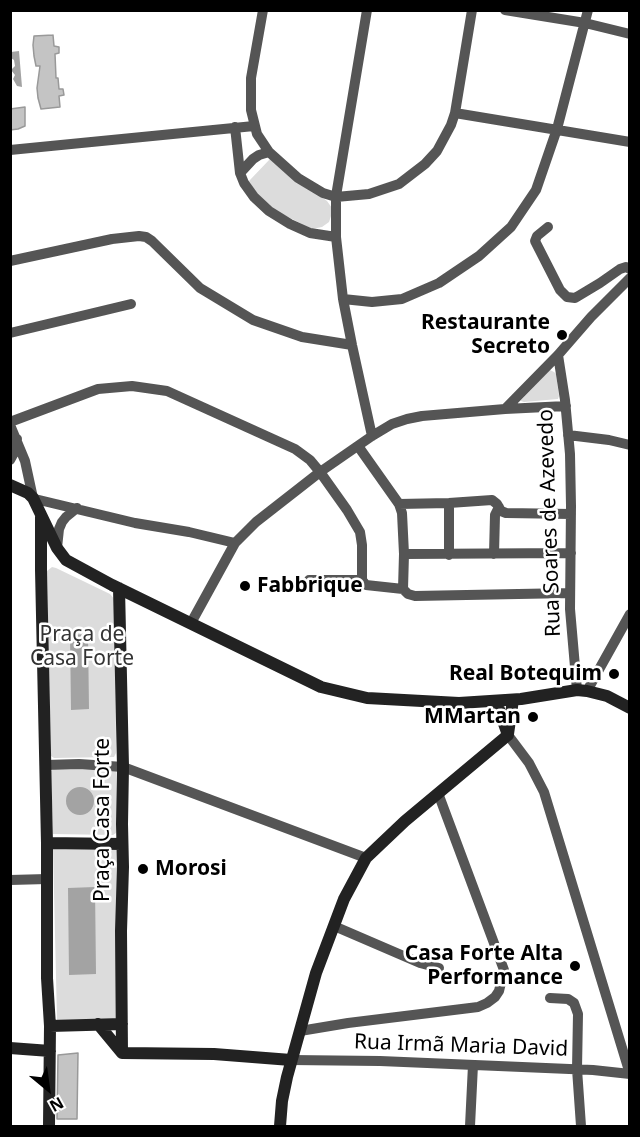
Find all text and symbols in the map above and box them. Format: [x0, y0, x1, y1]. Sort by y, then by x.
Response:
place label: Restaurante Secreto [421, 310, 550, 360]
marker: Restaurante Secreto [555, 328, 569, 342]
street label: Rua Soares de Azevedo [533, 409, 567, 637]
place label: Fabbrique [257, 573, 363, 599]
marker: Fabbrique [238, 579, 252, 593]
park label: Praça de Casa Forte [30, 622, 134, 672]
place label: Real Botequim [449, 661, 602, 687]
marker: Real Botequim [607, 667, 621, 681]
place label: MMartan [424, 704, 521, 730]
marker: MMartan [526, 710, 540, 724]
street label: Praça Casa Forte [90, 738, 116, 902]
place label: Morosi [155, 856, 227, 882]
marker: Morosi [136, 862, 150, 876]
place label: Casa Forte Alta Performance [405, 941, 563, 991]
marker: Casa Forte Alta Performance [568, 959, 582, 973]
street label: Rua Irmã Maria David [354, 1030, 568, 1062]
north arrow [18, 1059, 78, 1119]
text: N [46, 1092, 68, 1118]

